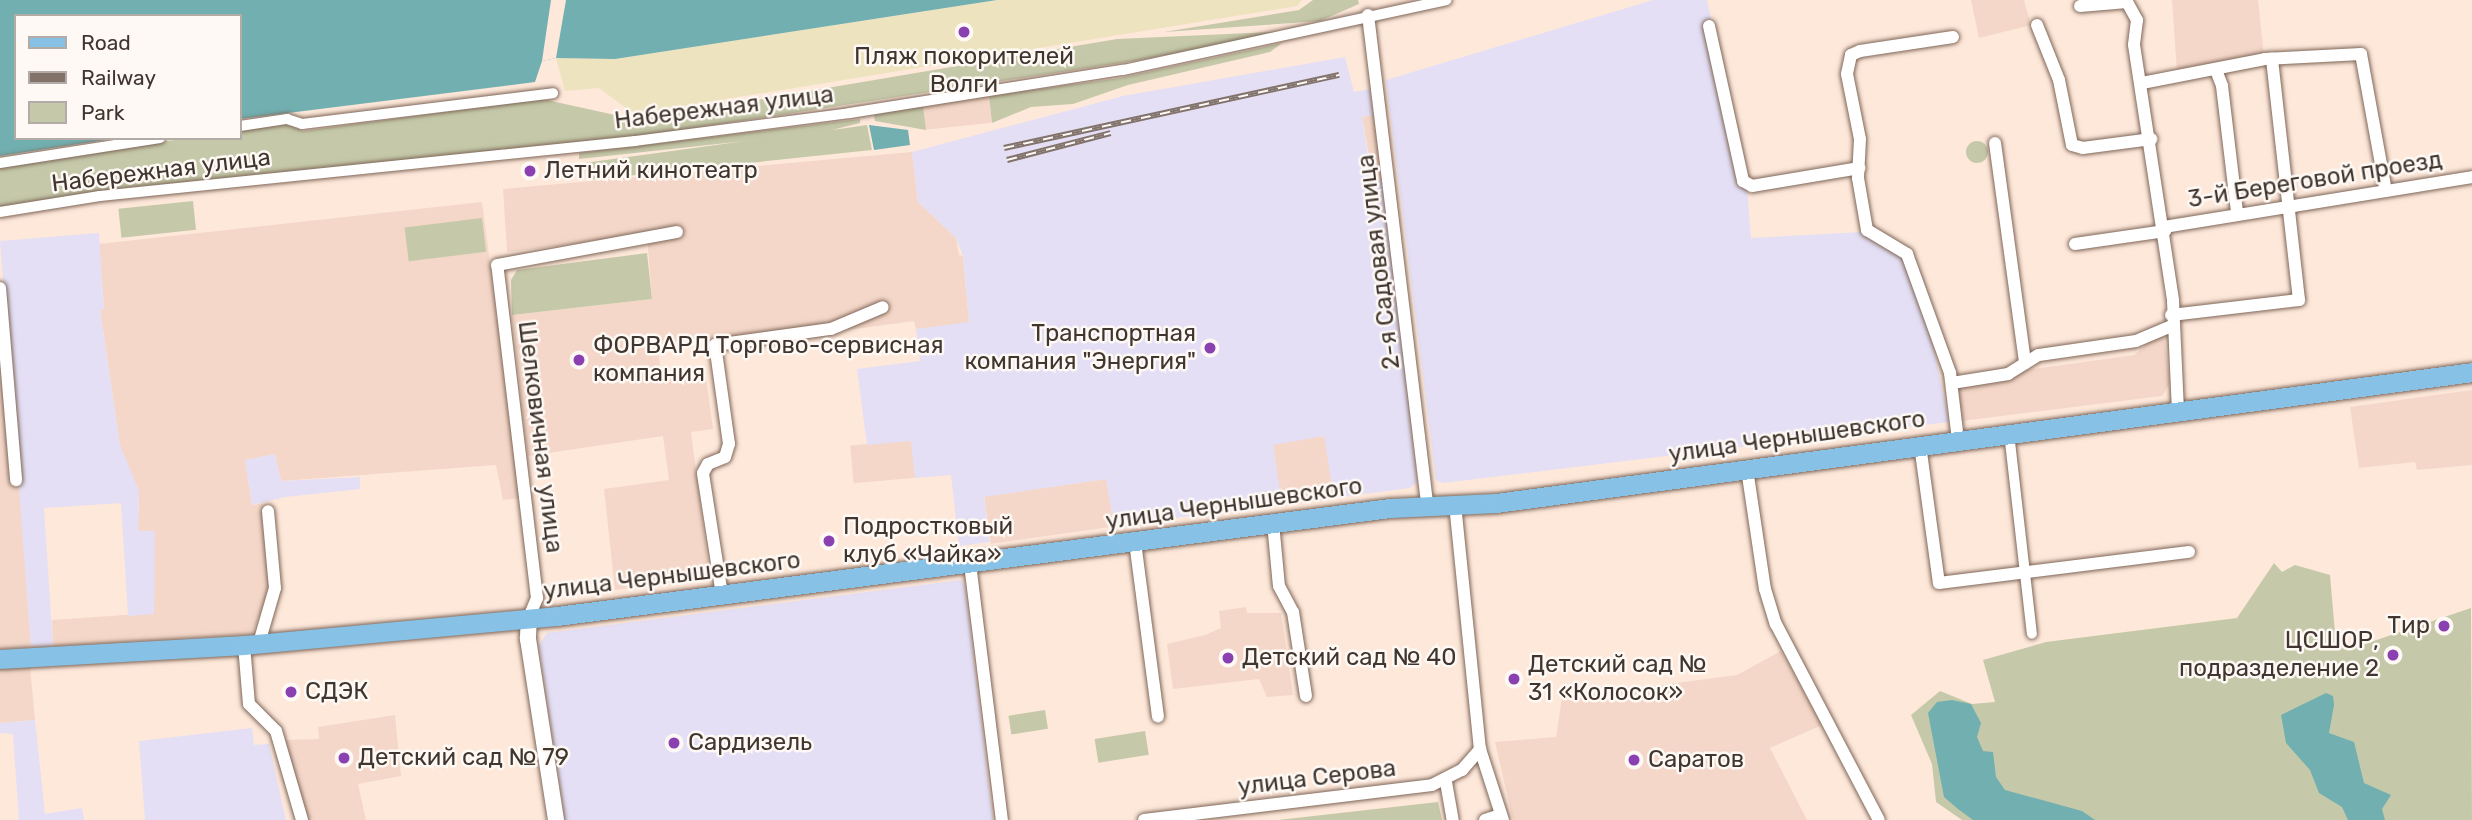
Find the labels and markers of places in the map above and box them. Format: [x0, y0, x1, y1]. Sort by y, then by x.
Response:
marker: Пляж покорителей Волги [956, 24, 972, 40]
place label: Пляж покорителей Волги [854, 43, 1074, 99]
place label: Летний кинотеатр [544, 157, 758, 185]
marker: Летний кинотеатр [522, 163, 538, 179]
place label: Транспортная компания "Энергия" [964, 320, 1196, 376]
place label: ФОРВАРД Торгово-сервисная компания [593, 332, 944, 388]
marker: Транспортная компания "Энергия" [1202, 340, 1218, 356]
marker: ФОРВАРД Торгово-сервисная компания [571, 352, 587, 368]
place label: Подростковый клуб «Чайка» [843, 513, 1013, 569]
marker: Подростковый клуб «Чайка» [821, 533, 837, 549]
place label: Тир [2387, 612, 2430, 640]
marker: Тир [2436, 618, 2452, 634]
place label: ЦСШОР, подразделение 2 [2179, 627, 2379, 683]
place label: Детский сад № 40 [1242, 644, 1457, 672]
marker: ЦСШОР, подразделение 2 [2385, 647, 2401, 663]
marker: Детский сад № 40 [1220, 650, 1236, 666]
place label: Детский сад № 31 «Колосок» [1528, 651, 1706, 707]
marker: Детский сад № 31 «Колосок» [1506, 671, 1522, 687]
place label: СДЭК [305, 678, 369, 706]
marker: СДЭК [283, 684, 299, 700]
place label: Сардизель [688, 729, 812, 757]
marker: Сардизель [666, 735, 682, 751]
place label: Детский сад № 79 [358, 744, 569, 772]
place label: Саратов [1648, 746, 1744, 774]
marker: Детский сад № 79 [336, 750, 352, 766]
marker: Саратов [1626, 752, 1642, 768]

